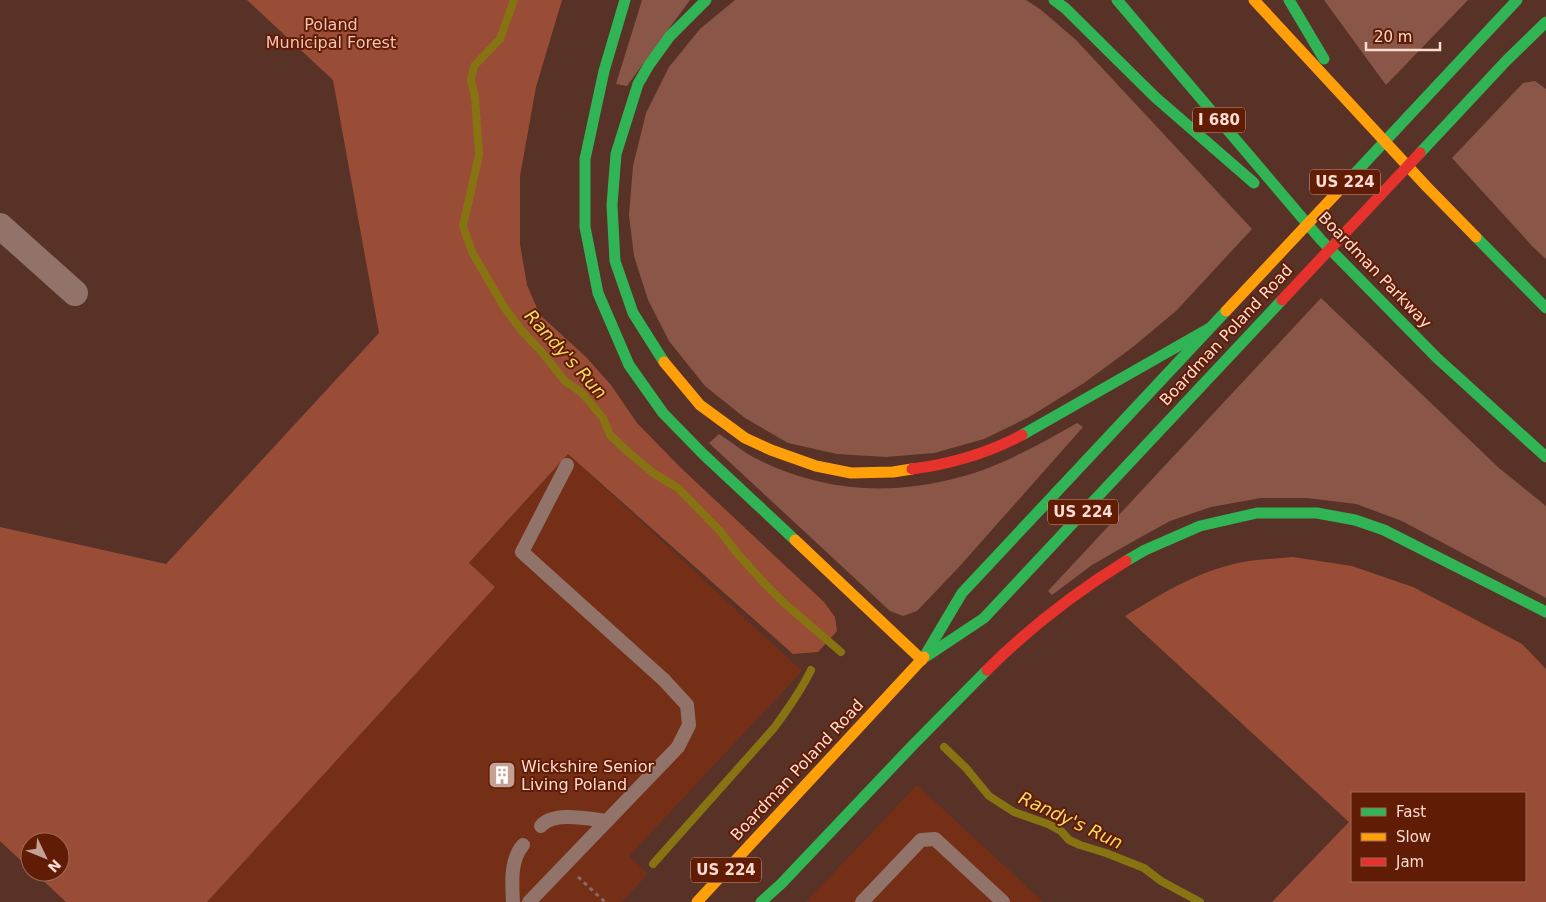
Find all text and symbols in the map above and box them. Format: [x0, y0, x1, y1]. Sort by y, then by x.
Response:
park label: Poland Municipal Forest [266, 15, 396, 52]
scale bar [1366, 20, 1440, 52]
text: 20 m [1374, 28, 1412, 46]
road number: I 680 [1193, 108, 1245, 132]
road number: US 224 [1310, 170, 1380, 194]
street label: Boardman Parkway [1314, 208, 1436, 332]
street label: Boardman Poland Road [1156, 260, 1296, 410]
water label: Randy's Run [521, 305, 611, 403]
road number: US 224 [1048, 500, 1118, 524]
street label: Boardman Poland Road [727, 695, 867, 845]
place label: Wickshire Senior Living Poland [521, 757, 654, 794]
building icon: Wickshire Senior Living Poland [487, 760, 517, 790]
water label: Randy's Run [1016, 787, 1126, 853]
legend [1351, 792, 1526, 882]
text: Fast [1396, 803, 1426, 821]
text: Slow [1396, 828, 1431, 846]
north arrow [20, 832, 70, 882]
text: Jam [1395, 853, 1424, 871]
text: N [45, 856, 64, 876]
road number: US 224 [691, 858, 761, 882]

